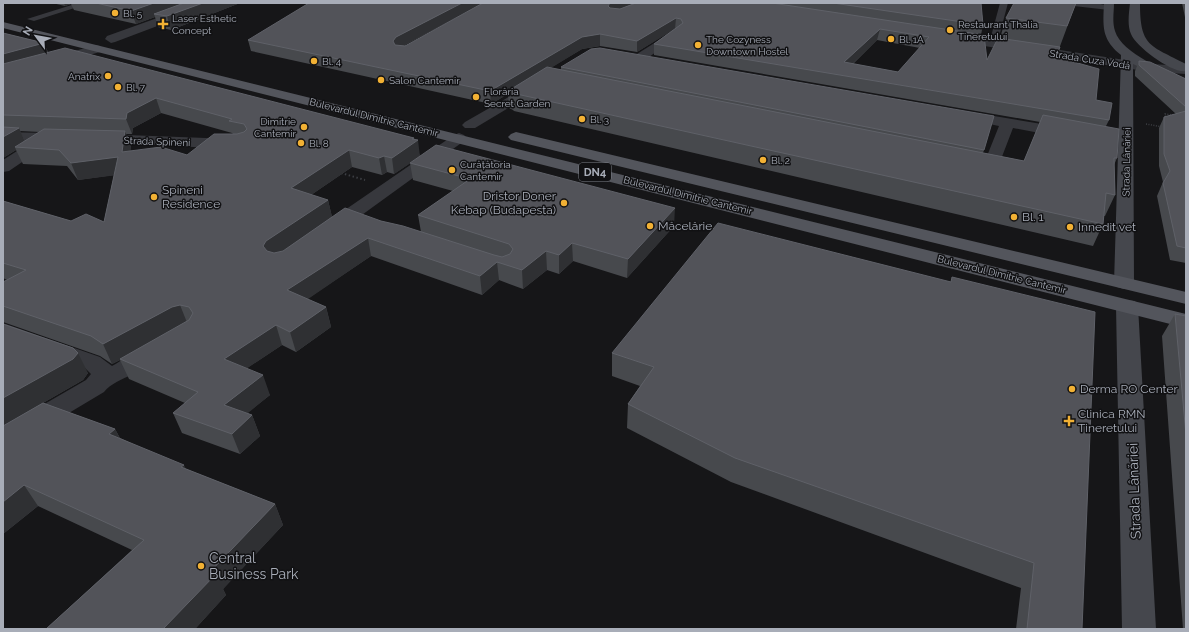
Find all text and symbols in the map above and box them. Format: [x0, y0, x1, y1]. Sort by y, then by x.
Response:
marker: Bl. 5 [110, 8, 120, 18]
place label: Bl. 5 [123, 8, 143, 19]
place label: Laser Esthetic Concept [172, 13, 237, 36]
north arrow [16, 16, 56, 56]
marker: Laser Esthetic Concept [157, 18, 169, 30]
place label: Restaurant Thalia Tineretului [958, 19, 1038, 42]
text: N [20, 24, 36, 38]
marker: Restaurant Thalia Tineretului [945, 25, 955, 35]
place label: The Cozyness Downtown Hostel [706, 34, 789, 57]
marker: Bl. 1A [886, 34, 896, 44]
place label: Bl. 1A [899, 34, 924, 45]
marker: The Cozyness Downtown Hostel [693, 40, 703, 50]
street label: Strada Cuza Vodă [1049, 48, 1131, 71]
marker: Bl. 4 [309, 56, 319, 66]
place label: Bl. 4 [322, 56, 342, 67]
place label: Anatrix [68, 71, 100, 82]
marker: Anatrix [103, 71, 113, 81]
marker: Salon Cantemir [376, 75, 386, 85]
place label: Salon Cantemir [389, 75, 460, 86]
marker: Bl. 7 [113, 82, 123, 92]
place label: Bl. 7 [126, 82, 146, 93]
place label: Florăria Secret Garden [484, 86, 551, 109]
marker: Florăria Secret Garden [471, 92, 481, 102]
street label: Bulevardul Dimitrie Cantemir [308, 96, 440, 139]
marker: Bl. 3 [577, 114, 587, 124]
place label: Bl. 3 [590, 114, 609, 125]
place label: Dimitrie Cantemir [254, 116, 296, 139]
marker: Dimitrie Cantemir [299, 122, 309, 132]
street label: Strada Lânăriei [1120, 128, 1133, 196]
street label: Strada Spineni [123, 135, 190, 148]
marker: Bl. 8 [296, 138, 306, 148]
place label: Bl. 8 [309, 138, 329, 149]
marker: Bl. 2 [758, 155, 768, 165]
place label: Bl. 2 [771, 155, 790, 166]
place label: Curățătoria Cantemir [460, 159, 511, 182]
road number: DN4 [579, 163, 611, 181]
marker: Curățătoria Cantemir [447, 165, 457, 175]
street label: Bulevardul Dimitrie Cantemir [622, 174, 754, 217]
place label: Spineni Residence [162, 183, 220, 211]
place label: Dristor Doner Kebap (Budapesta) [451, 189, 557, 217]
marker: Spineni Residence [149, 192, 159, 202]
marker: Dristor Doner Kebap (Budapesta) [559, 198, 569, 208]
place label: Bl. 1 [1022, 210, 1044, 224]
marker: Bl. 1 [1009, 212, 1019, 222]
place label: Măcelărie [658, 219, 712, 233]
place label: Innedit vet [1078, 220, 1136, 234]
marker: Măcelărie [645, 221, 655, 231]
marker: Innedit vet [1065, 222, 1075, 232]
street label: Bulevardul Dimitrie Cantemir [936, 253, 1068, 296]
place label: Derma RO Center [1080, 382, 1179, 396]
marker: Derma RO Center [1067, 384, 1077, 394]
place label: Clinica RMN Tineretului [1078, 407, 1146, 435]
marker: Clinica RMN Tineretului [1063, 415, 1075, 427]
street label: Strada Lânăriei [1124, 443, 1144, 539]
place label: Central Business Park [209, 550, 299, 582]
marker: Central Business Park [196, 561, 206, 571]

